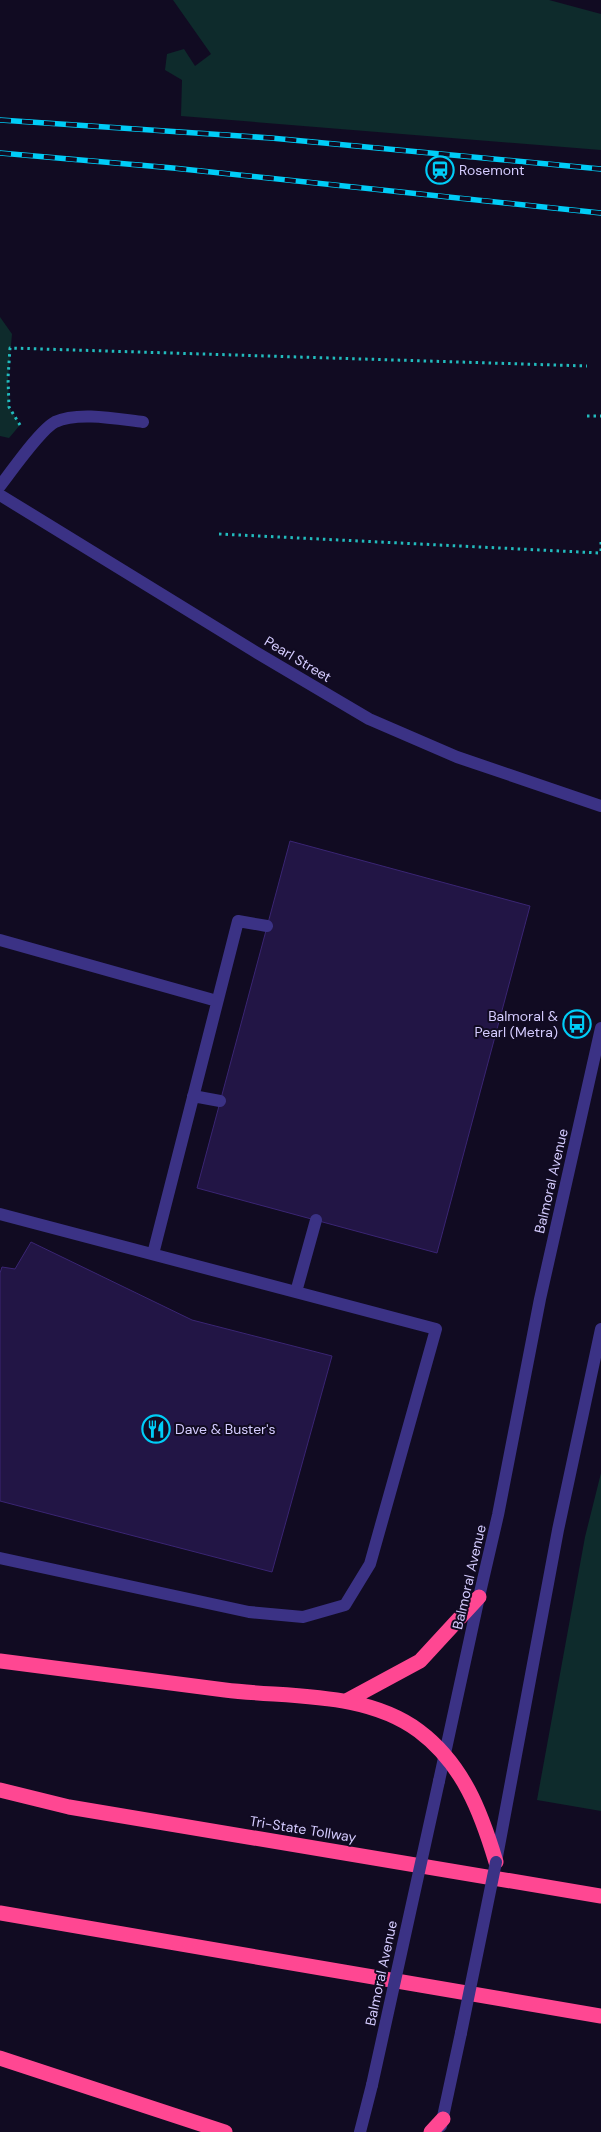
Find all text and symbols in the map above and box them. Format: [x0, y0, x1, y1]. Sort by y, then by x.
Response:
station icon: Rosemont [425, 155, 455, 185]
place label: Rosemont [459, 161, 524, 179]
street label: Pearl Street [261, 632, 335, 686]
place label: Balmoral & Pearl (Metra) [474, 1007, 558, 1041]
bus stop icon: Balmoral & Pearl (Metra) [562, 1009, 592, 1039]
street label: Balmoral Avenue [530, 1127, 572, 1235]
restaurant icon: Dave & Buster's [141, 1414, 171, 1444]
place label: Dave & Buster's [175, 1420, 276, 1438]
street label: Balmoral Avenue [448, 1523, 490, 1631]
street label: Tri-State Tollway [248, 1812, 358, 1846]
street label: Balmoral Avenue [361, 1919, 401, 2027]

